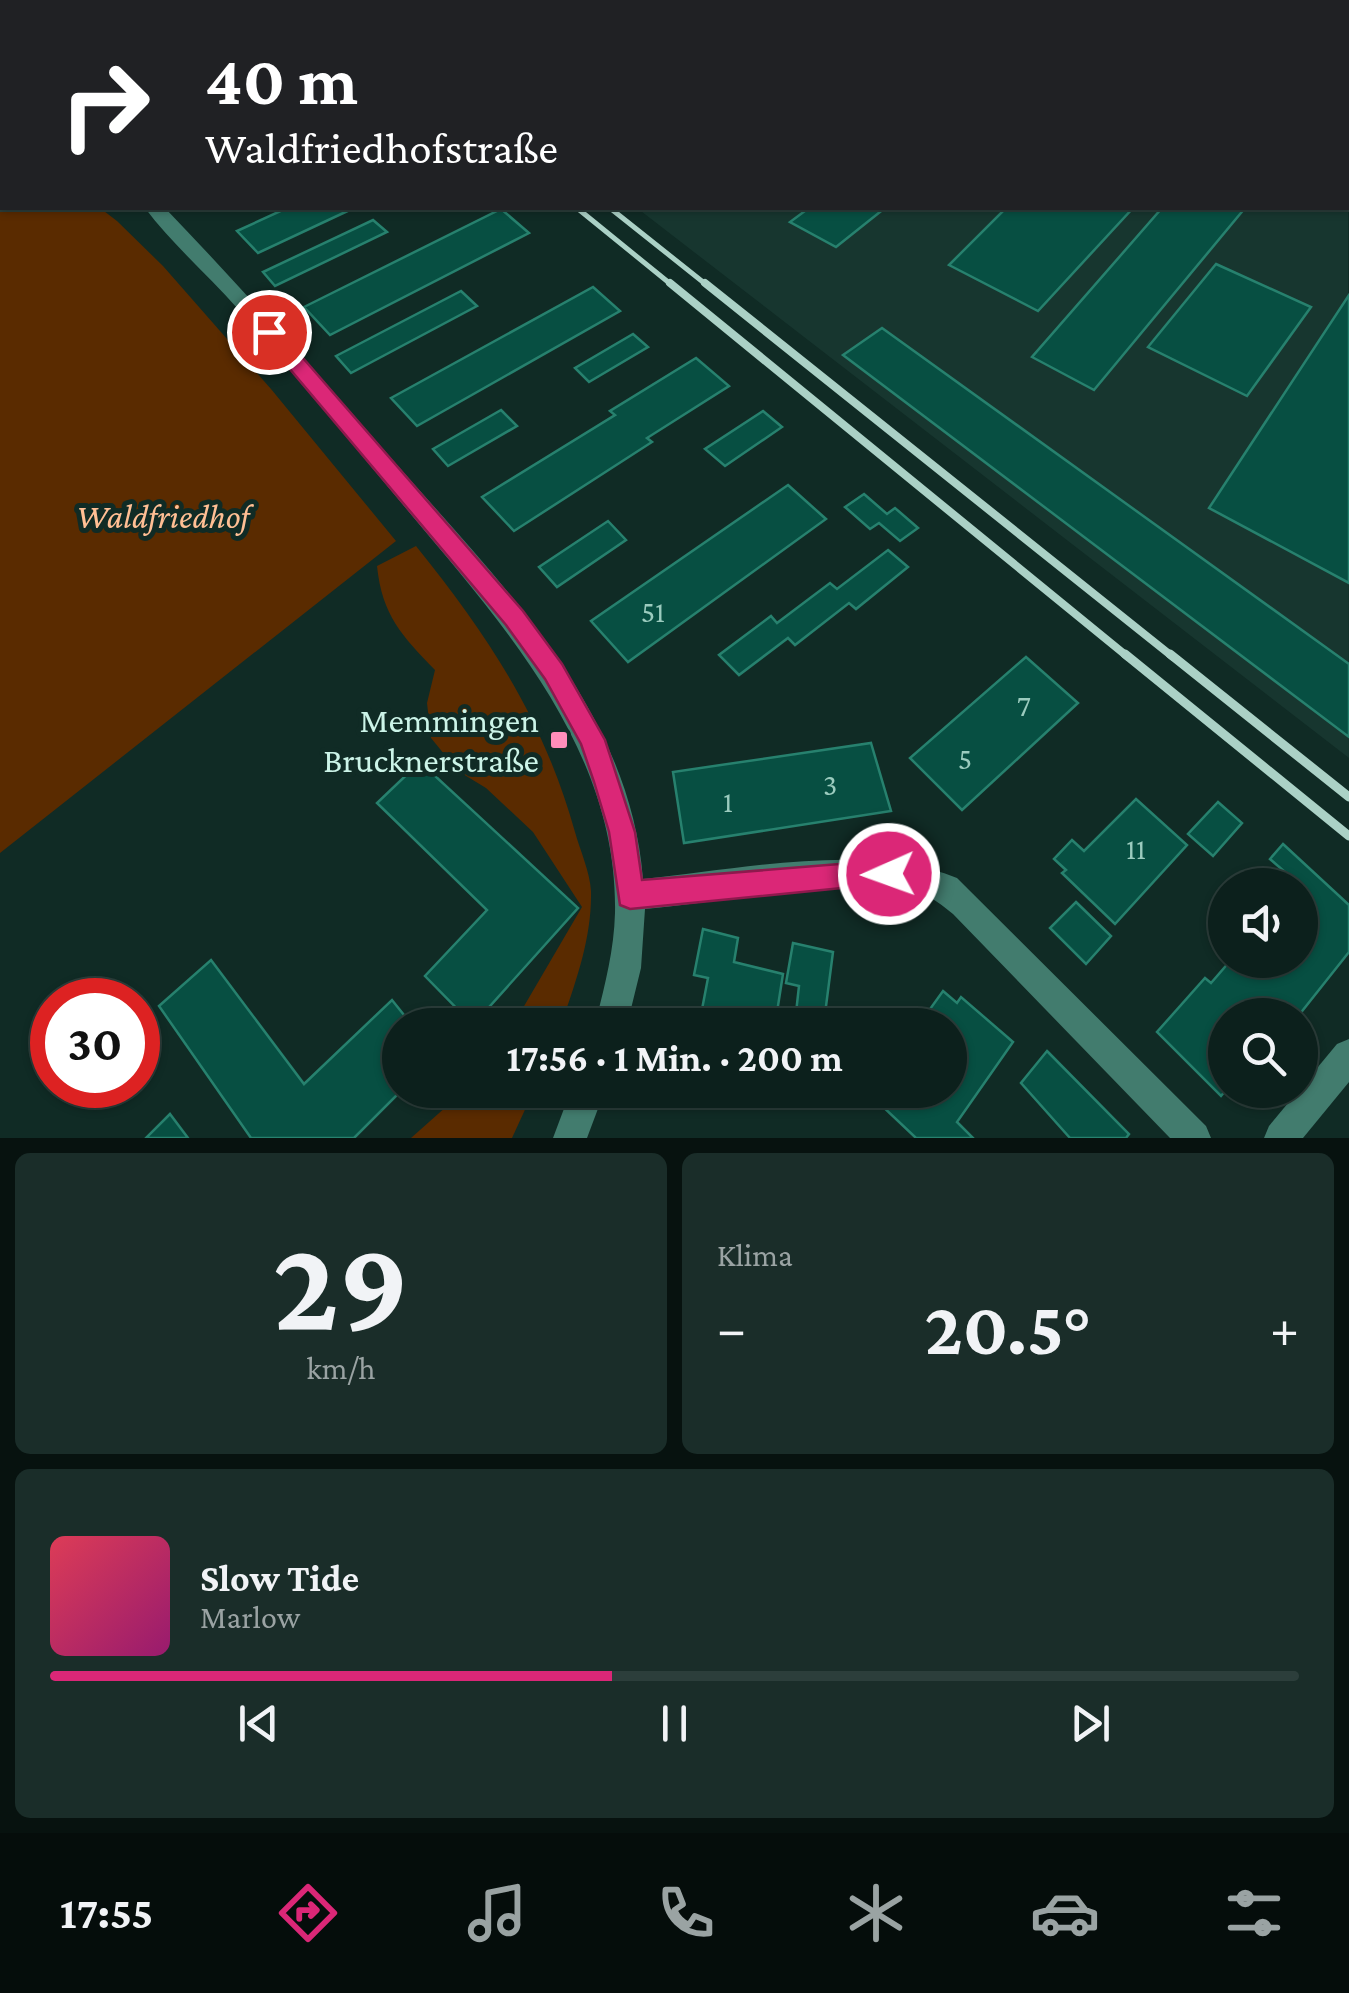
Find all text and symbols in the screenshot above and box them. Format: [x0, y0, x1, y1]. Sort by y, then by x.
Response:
icon: right [40, 40, 170, 170]
text: 40 m [205, 41, 358, 119]
text: Waldfriedhofstraße [205, 123, 558, 173]
pin [227, 290, 312, 375]
icon: arrive [242, 305, 297, 360]
park label: Waldfriedhof [76, 497, 255, 536]
house number: 51 [641, 595, 665, 628]
house number: 7 [1017, 689, 1031, 722]
place label: Memmingen Brucknerstraße [323, 701, 539, 780]
marker: Memmingen Brucknerstraße [548, 729, 570, 751]
house number: 5 [958, 742, 972, 775]
house number: 3 [823, 768, 837, 801]
house number: 1 [723, 785, 733, 818]
position arrow [837, 822, 941, 926]
house number: 11 [1126, 832, 1146, 865]
map controls [1208, 868, 1318, 1108]
button: sound [1208, 868, 1318, 978]
speed limit sign: 30 [30, 978, 160, 1108]
button: search [1208, 998, 1318, 1108]
text: 17:56 · 1 Min. · 200 m [506, 1037, 843, 1079]
text: 29 [273, 1212, 409, 1357]
text: Klima [717, 1237, 793, 1273]
text: 20.5° [924, 1287, 1092, 1370]
text: − [717, 1298, 746, 1359]
text: + [1270, 1298, 1299, 1359]
text: km/h [307, 1350, 376, 1386]
text: Slow Tide [200, 1557, 359, 1599]
text: Marlow [200, 1599, 300, 1635]
icon: previous [231, 1696, 286, 1751]
icon: pause [647, 1696, 702, 1751]
icon: next [1063, 1696, 1118, 1751]
icon: directions [273, 1878, 343, 1948]
icon: music [462, 1878, 532, 1948]
icon: phone [651, 1878, 721, 1948]
icon: climate [841, 1878, 911, 1948]
icon: car [1030, 1878, 1100, 1948]
icon: filters [1219, 1878, 1289, 1948]
text: 17:55 [60, 1888, 153, 1938]

